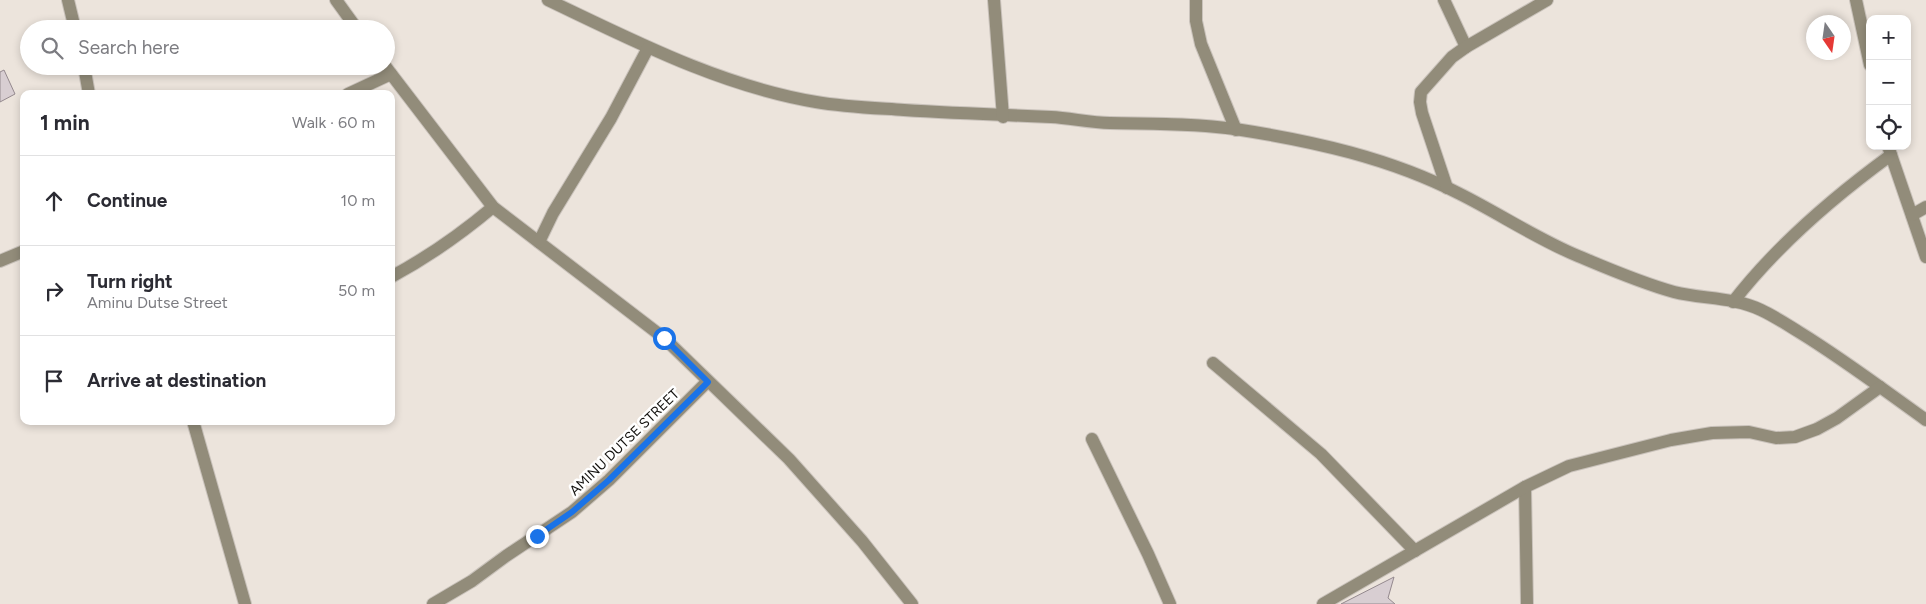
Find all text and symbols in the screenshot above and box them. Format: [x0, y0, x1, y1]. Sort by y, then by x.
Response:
north arrow [1806, 15, 1851, 60]
map controls [1866, 15, 1911, 150]
button: + [1866, 15, 1911, 60]
search box [20, 20, 395, 75]
icon: search [38, 34, 66, 62]
text: Search here [78, 36, 180, 59]
button: − [1866, 60, 1911, 105]
button: locate [1866, 105, 1911, 150]
text: 1 min [40, 110, 90, 135]
text: Walk · 60 m [292, 113, 375, 132]
icon: ahead [40, 187, 68, 215]
text: Continue [87, 189, 167, 212]
text: 10 m [341, 191, 375, 210]
text: Turn right [87, 270, 173, 293]
icon: right [40, 277, 68, 305]
text: 50 m [338, 281, 375, 300]
text: Aminu Dutse Street [87, 293, 228, 312]
route start [653, 327, 676, 350]
icon: arrive [40, 367, 68, 395]
text: Arrive at destination [87, 369, 266, 392]
street label: AMINU DUTSE STREET [566, 385, 683, 499]
route end [526, 525, 549, 548]

